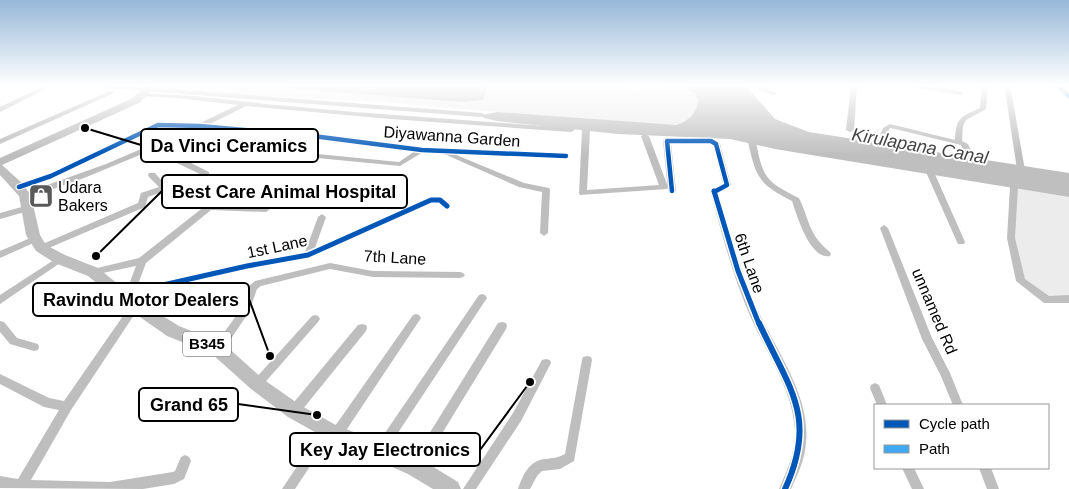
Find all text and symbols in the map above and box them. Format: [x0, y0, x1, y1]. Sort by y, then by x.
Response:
street label: Diyawanna Garden [383, 123, 521, 150]
water label: Kirulapana Canal [850, 124, 991, 168]
callout: Da Vinci Ceramics [141, 129, 318, 162]
text: Da Vinci Ceramics [151, 136, 307, 156]
callout: Best Care Animal Hospital [162, 175, 407, 208]
place label: Udara Bakers [58, 179, 108, 214]
text: Best Care Animal Hospital [172, 182, 396, 202]
shop icon: Udara Bakers [28, 183, 54, 209]
street label: 6th Lane [731, 231, 768, 295]
street label: 1st Lane [245, 232, 309, 261]
street label: 7th Lane [363, 247, 427, 268]
street label: unnamed Rd [909, 266, 960, 357]
callout: Ravindu Motor Dealers [33, 283, 249, 316]
text: Ravindu Motor Dealers [43, 290, 239, 310]
road number: B345 [183, 332, 231, 356]
callout: Grand 65 [139, 388, 238, 421]
text: Grand 65 [150, 395, 228, 415]
legend [874, 404, 1049, 469]
text: Cycle path [919, 415, 990, 432]
callout: Key Jay Electronics [290, 433, 480, 466]
text: Key Jay Electronics [300, 440, 470, 460]
text: Path [919, 440, 950, 457]

